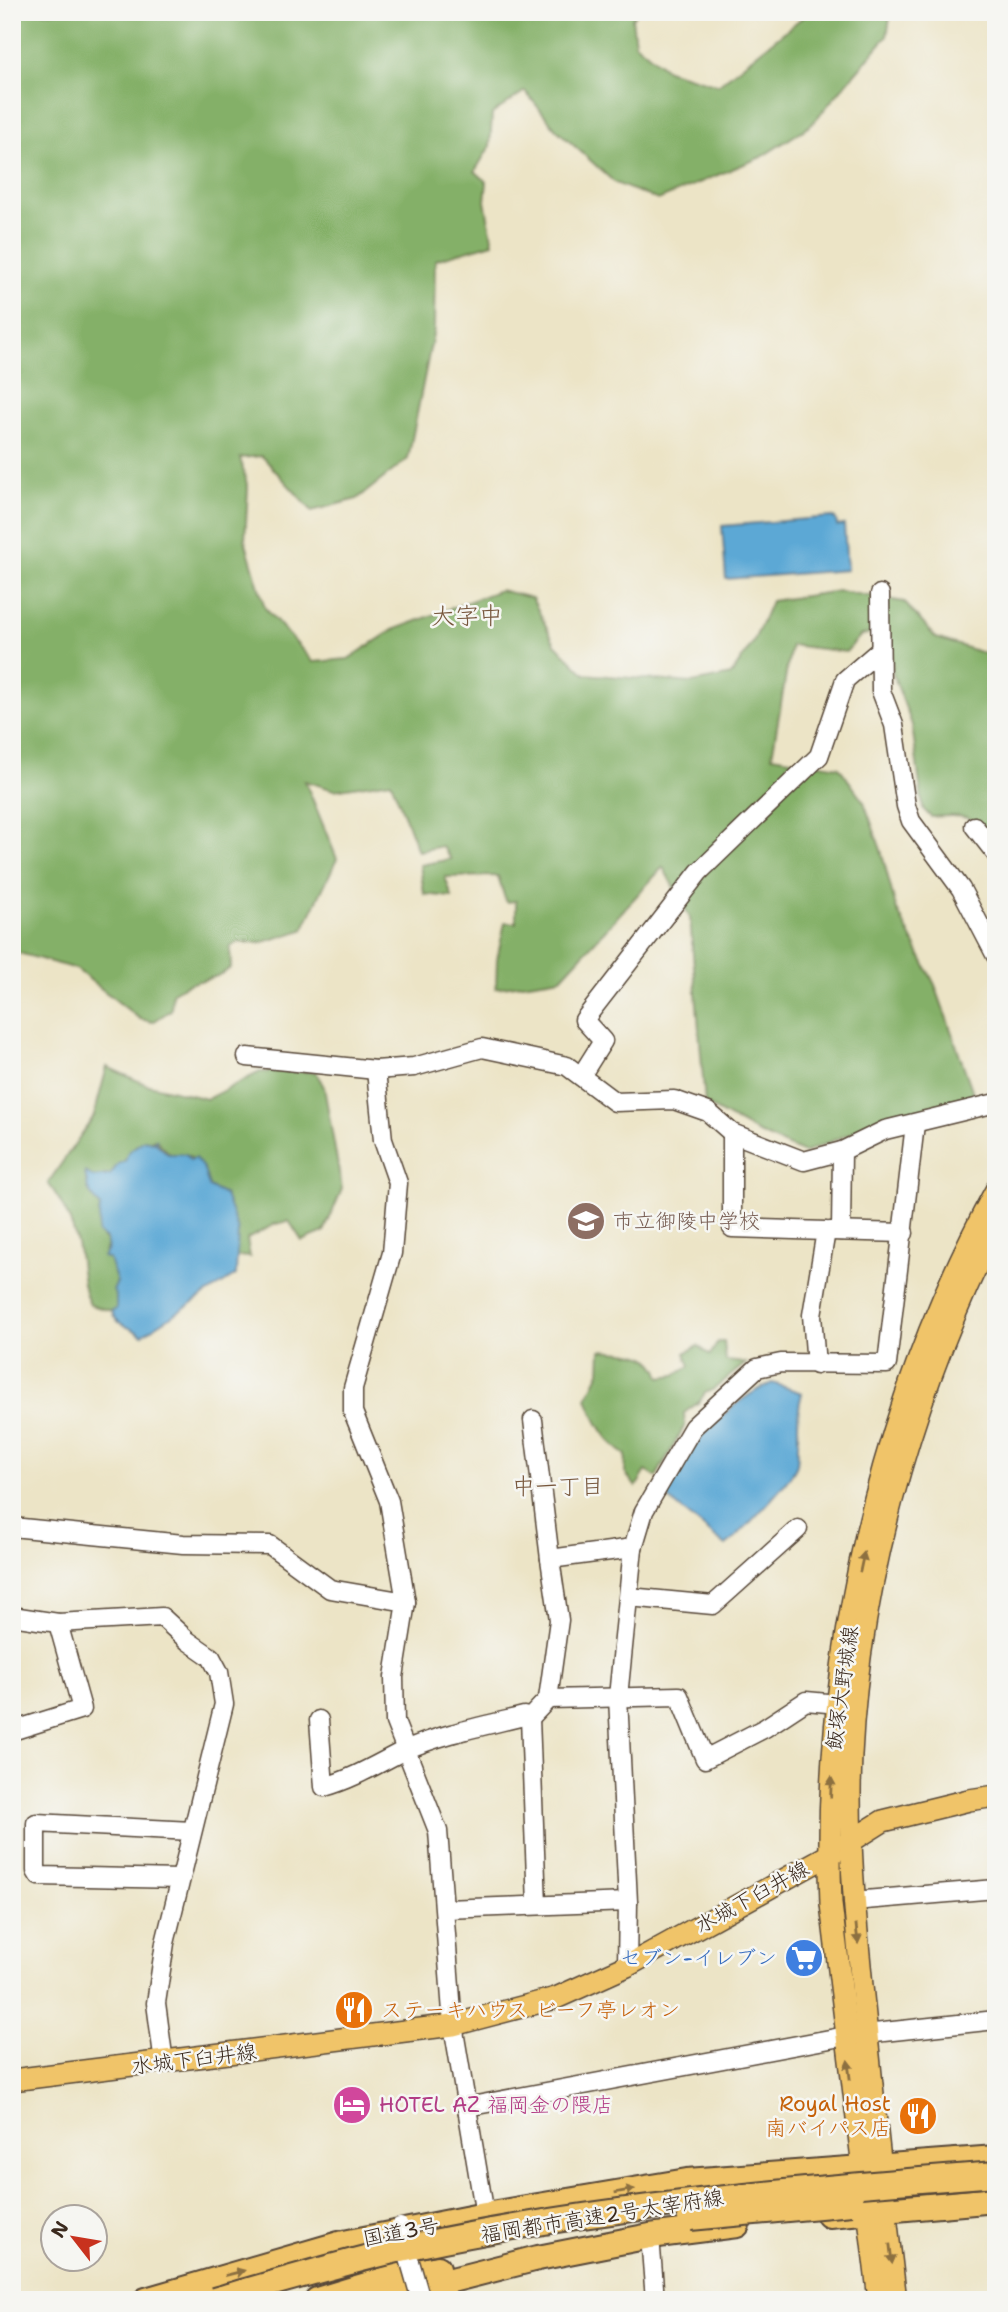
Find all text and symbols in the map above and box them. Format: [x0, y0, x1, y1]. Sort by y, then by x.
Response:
district label: 大字中 [431, 600, 503, 632]
school or university icon: 市立御陵中学校 [565, 1200, 607, 1242]
place label: 市立御陵中学校 [613, 1207, 760, 1235]
district label: 中一丁目 [512, 1471, 604, 1501]
one-way arrow [856, 1551, 867, 1573]
street label: 飯塚大野城線 [819, 1624, 865, 1752]
one-way arrow [826, 1776, 837, 1798]
street label: 水城下臼井線 [690, 1854, 814, 1940]
one-way arrow [852, 1923, 863, 1945]
supermarket icon: セブン-イレブン [783, 1937, 825, 1979]
place label: セブン-イレブン [620, 1944, 777, 1972]
restaurant icon: ステーキハウス ビーフ亭レオン [333, 1989, 375, 2031]
place label: ステーキハウス ビーフ亭レオン [381, 1996, 680, 2024]
street label: 水城下臼井線 [130, 2037, 258, 2081]
one-way arrow [844, 2059, 855, 2081]
hotel icon: HOTEL AZ 福岡金の隈店 [331, 2084, 373, 2126]
place label: Royal Host 南バイパス店 [765, 2090, 891, 2142]
place label: HOTEL AZ 福岡金の隈店 [379, 2091, 613, 2119]
restaurant icon: Royal Host 南バイパス店 [897, 2095, 939, 2137]
street label: 福岡都市高速2号太宰府線 [478, 2183, 726, 2249]
one-way arrow [614, 2185, 636, 2196]
north arrow [38, 2204, 108, 2274]
street label: 国道3号 [360, 2211, 442, 2253]
text: N [45, 2217, 74, 2242]
one-way arrow [885, 2244, 896, 2266]
one-way arrow [224, 2267, 246, 2278]

